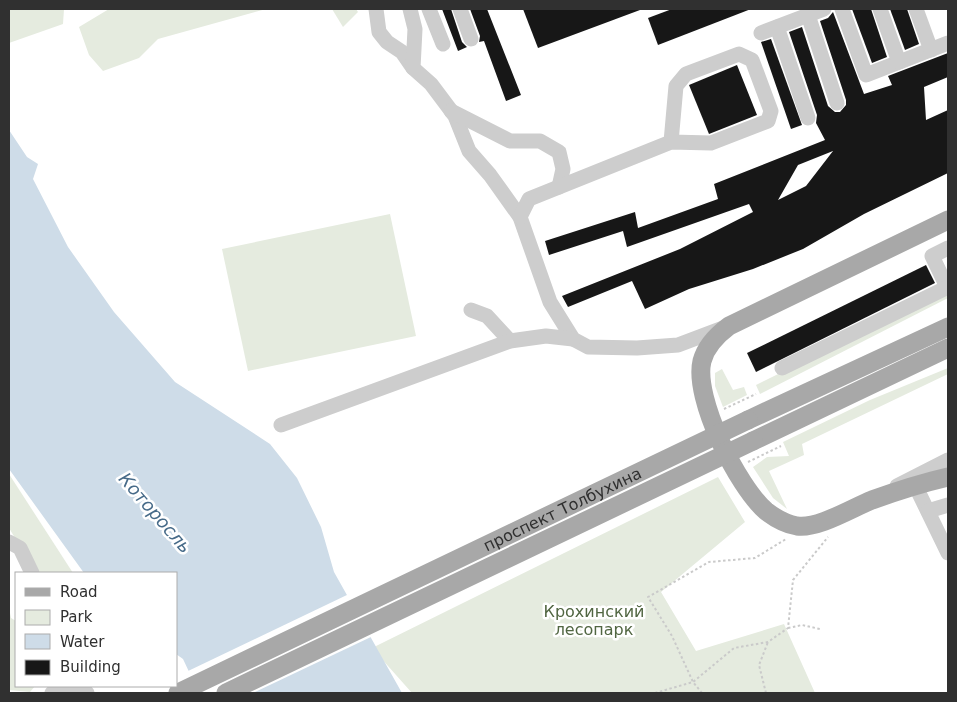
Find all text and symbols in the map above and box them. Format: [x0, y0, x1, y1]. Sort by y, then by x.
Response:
street label: проспект Толбухина [480, 464, 645, 555]
water label: Которосль [115, 468, 196, 557]
legend [15, 572, 178, 687]
text: Road [60, 583, 98, 601]
park label: Крохинский лесопарк [544, 602, 644, 639]
text: Park [60, 608, 93, 626]
text: Water [60, 633, 105, 651]
text: Building [60, 658, 121, 676]

